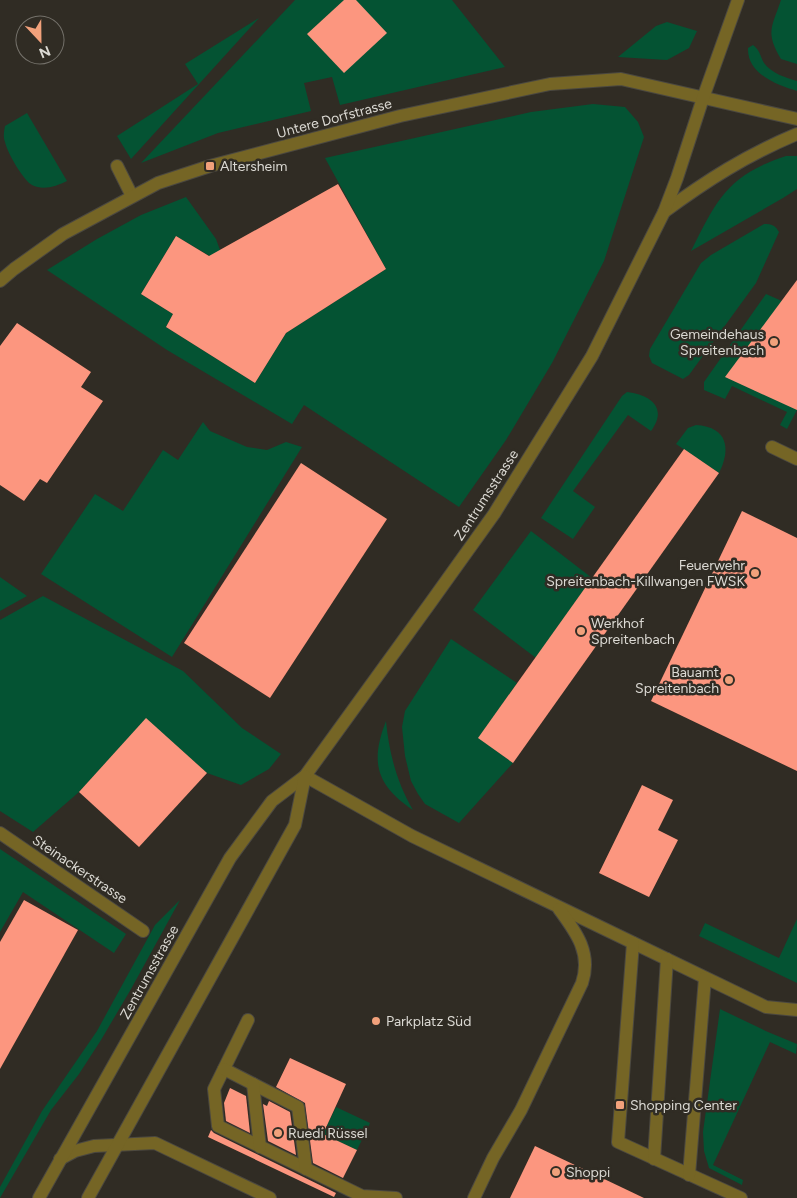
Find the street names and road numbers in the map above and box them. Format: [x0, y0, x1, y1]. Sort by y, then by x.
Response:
street label: Untere Dorfstrasse [275, 95, 394, 142]
street label: Zentrumsstrasse [451, 446, 522, 544]
street label: Steinackerstrasse [29, 831, 131, 908]
street label: Zentrumsstrasse [117, 922, 183, 1022]

